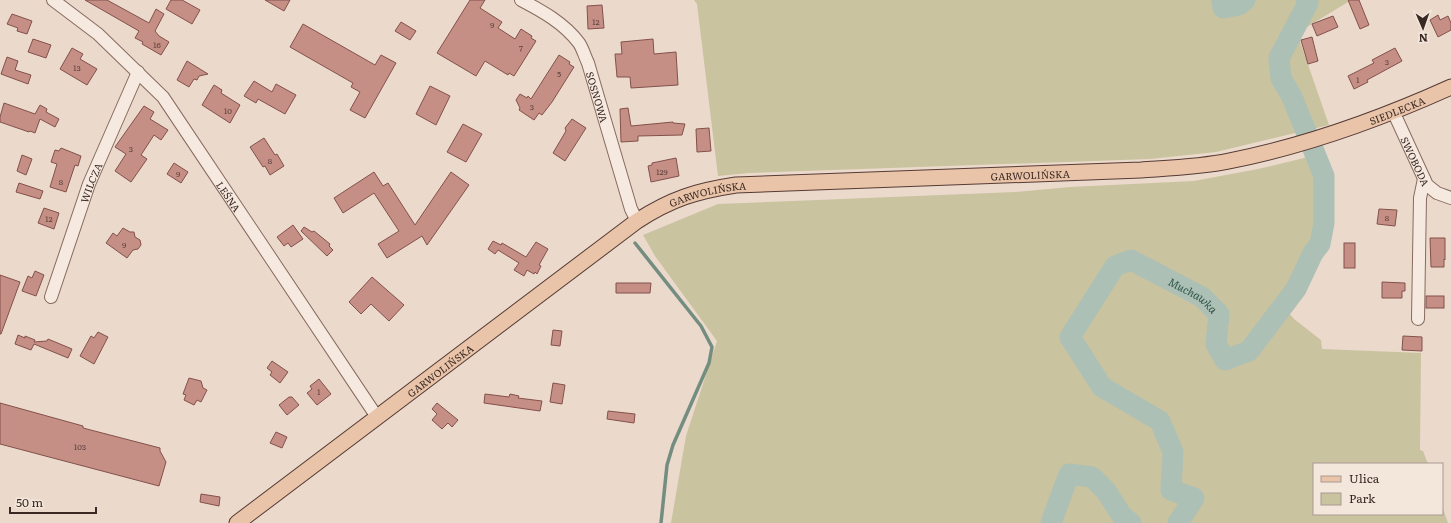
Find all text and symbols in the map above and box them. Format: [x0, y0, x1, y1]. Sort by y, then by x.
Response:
north arrow [1403, 8, 1443, 48]
house number: 12 [592, 16, 600, 27]
house number: 9 [490, 19, 494, 30]
text: N [1418, 31, 1428, 47]
house number: 16 [153, 39, 161, 50]
house number: 7 [519, 42, 523, 53]
house number: 3 [1385, 56, 1389, 67]
house number: 13 [73, 62, 81, 73]
house number: 5 [557, 68, 561, 79]
street label: SOSNOWA [583, 70, 613, 125]
house number: 1 [1356, 74, 1360, 85]
street label: SIEDLECKA [1367, 92, 1428, 128]
house number: 3 [530, 101, 534, 112]
house number: 10 [224, 105, 232, 116]
street label: SWOBODA [1398, 134, 1434, 189]
house number: 3 [129, 143, 133, 154]
house number: 8 [268, 155, 273, 166]
street label: WILCZA [76, 159, 105, 205]
street label: GARWOLIŃSKA [990, 165, 1071, 183]
house number: 129 [656, 166, 668, 177]
house number: 9 [176, 168, 180, 179]
house number: 8 [59, 176, 64, 187]
street label: GARWOLIŃSKA [666, 177, 747, 210]
street label: LEŚNA [214, 178, 245, 215]
house number: 8 [1385, 212, 1390, 223]
house number: 12 [45, 213, 53, 224]
house number: 9 [122, 239, 126, 250]
water label: Muchawka [1166, 273, 1222, 317]
street label: GARWOLIŃSKA [403, 340, 476, 400]
house number: 1 [317, 386, 321, 397]
house number: 103 [74, 441, 86, 452]
legend [1313, 463, 1443, 515]
text: Ulica [1349, 469, 1380, 487]
scale bar [10, 489, 96, 515]
text: Park [1349, 489, 1376, 507]
text: 50 m [16, 493, 43, 511]

